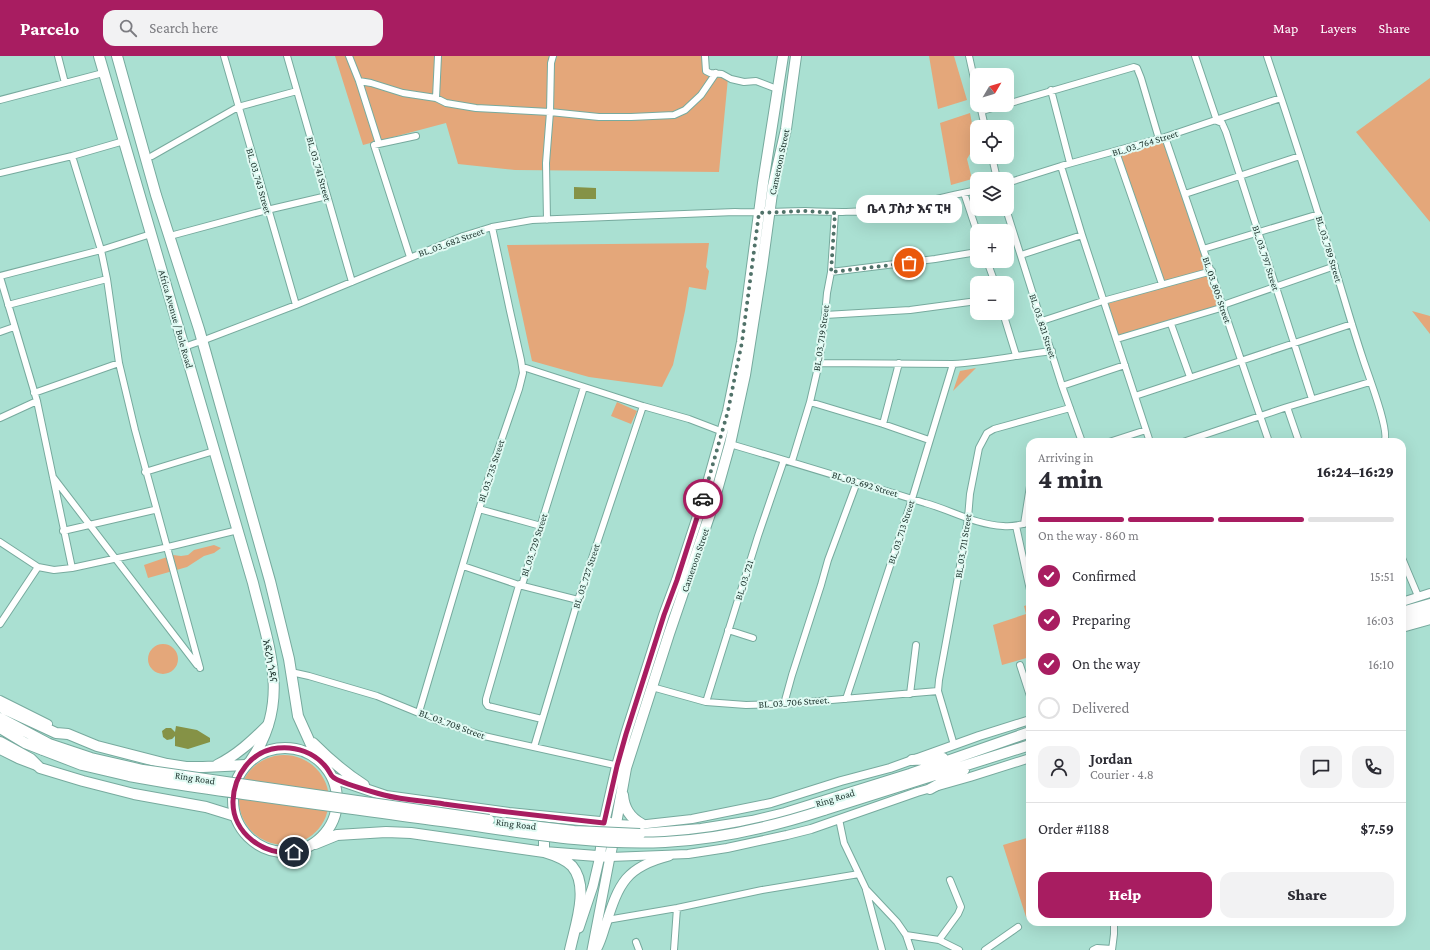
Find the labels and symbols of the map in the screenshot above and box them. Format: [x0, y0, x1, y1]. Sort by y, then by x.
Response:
north arrow [970, 68, 1014, 112]
street label: Cameroon Street [767, 127, 791, 196]
street label: BL_03_764 Street [1111, 128, 1180, 158]
street label: BL_03_741 Street [305, 136, 334, 203]
street label: BL_03_743 Street [244, 147, 274, 216]
callout: ቤላ ፓስታ እና ፒዛ [856, 195, 962, 223]
street label: BL_03_789 Street [1314, 215, 1344, 284]
street label: BL_03_797 Street [1250, 224, 1282, 293]
street label: BL_03_682 Street [417, 225, 486, 259]
pin [892, 246, 926, 280]
street label: BL_03_805 Street [1200, 255, 1234, 325]
street label: Africa Avenue / Bole Road [157, 269, 196, 370]
street label: BL_03_821 Street [1027, 292, 1059, 360]
street label: BL_03_719 Street [811, 304, 831, 372]
street label: Bl_03_735 Street [476, 438, 507, 504]
street label: BL_03_692 Street [831, 469, 900, 499]
courier [683, 479, 723, 519]
street label: BL_03_713 Street [886, 498, 917, 565]
street label: Bl_03_729 Street [519, 511, 550, 578]
street label: BL_03_711 Street [952, 512, 974, 579]
street label: Cameroon Street [679, 526, 711, 593]
street label: BL_03_727 Street [570, 542, 602, 610]
street label: BL_03_721 [733, 559, 755, 601]
street label: አፍሪካ ጎዳና [261, 639, 279, 683]
street label: BL_03_706 Street. [758, 694, 830, 710]
street label: BL_03_708 Street [418, 707, 487, 741]
street label: Ring Road [174, 769, 217, 787]
street label: Ring Road [814, 787, 857, 809]
street label: Ring Road [495, 816, 538, 832]
pin [277, 835, 311, 869]

